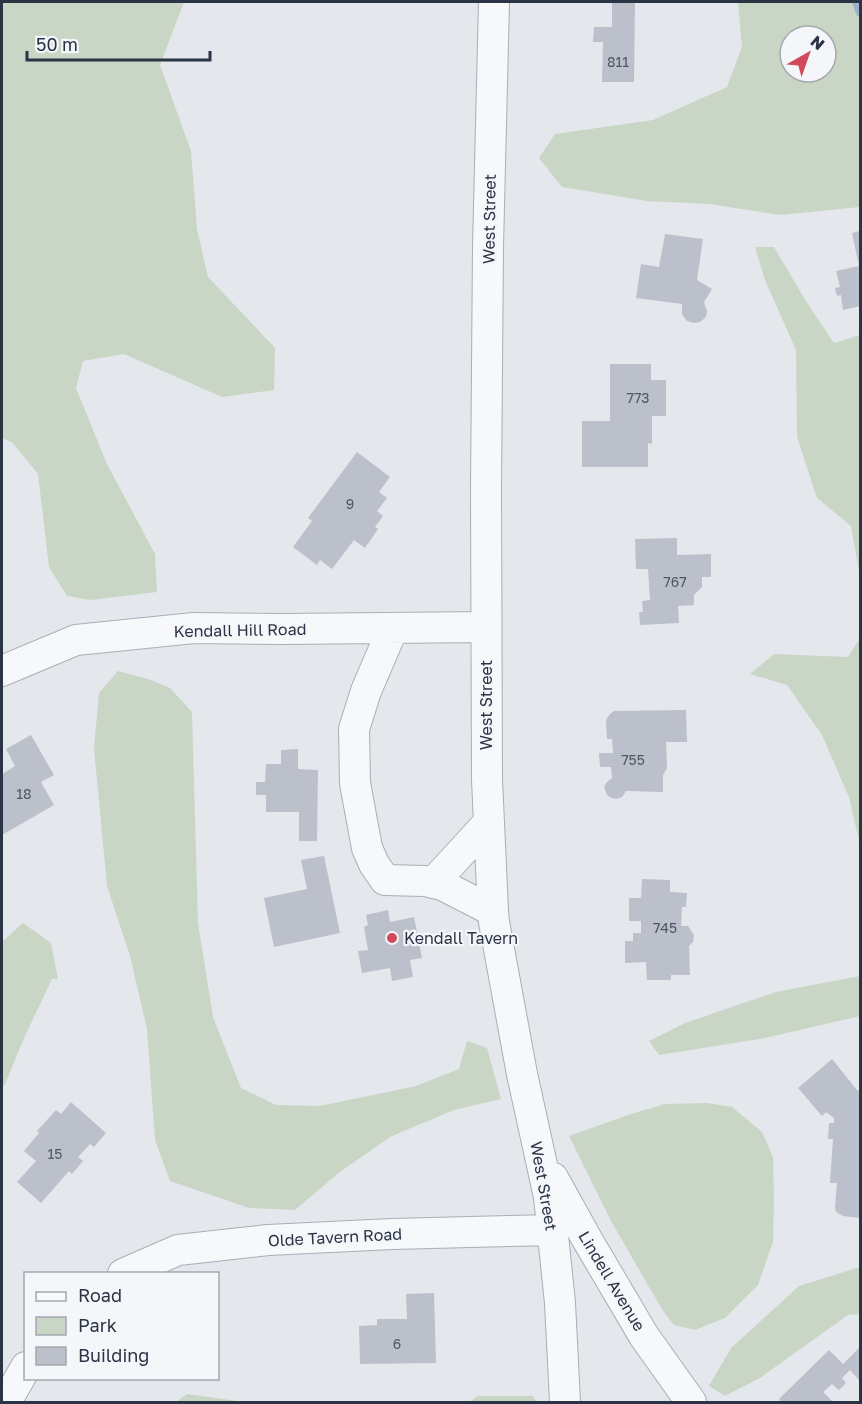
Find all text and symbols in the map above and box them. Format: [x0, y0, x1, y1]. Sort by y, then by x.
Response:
scale bar [27, 24, 210, 62]
north arrow [778, 24, 838, 84]
text: N [807, 31, 829, 54]
text: 50 m [36, 33, 78, 55]
house number: 811 [607, 53, 629, 70]
street label: West Street [478, 174, 500, 264]
house number: 773 [626, 389, 650, 406]
house number: 9 [346, 495, 354, 512]
house number: 767 [663, 573, 687, 590]
street label: Kendall Hill Road [173, 619, 307, 641]
street label: West Street [476, 660, 496, 750]
house number: 755 [621, 751, 645, 768]
house number: 18 [16, 785, 32, 802]
house number: 745 [653, 919, 677, 936]
place label: Kendall Tavern [404, 928, 518, 948]
marker: Kendall Tavern [385, 931, 399, 945]
street label: West Street [526, 1140, 562, 1232]
house number: 15 [48, 1145, 62, 1162]
street label: Olde Tavern Road [267, 1223, 403, 1251]
street label: Lindell Avenue [574, 1227, 650, 1335]
legend [24, 1272, 219, 1380]
text: Road [78, 1284, 122, 1306]
text: Park [78, 1314, 117, 1336]
house number: 6 [393, 1335, 401, 1352]
text: Building [78, 1344, 149, 1366]

